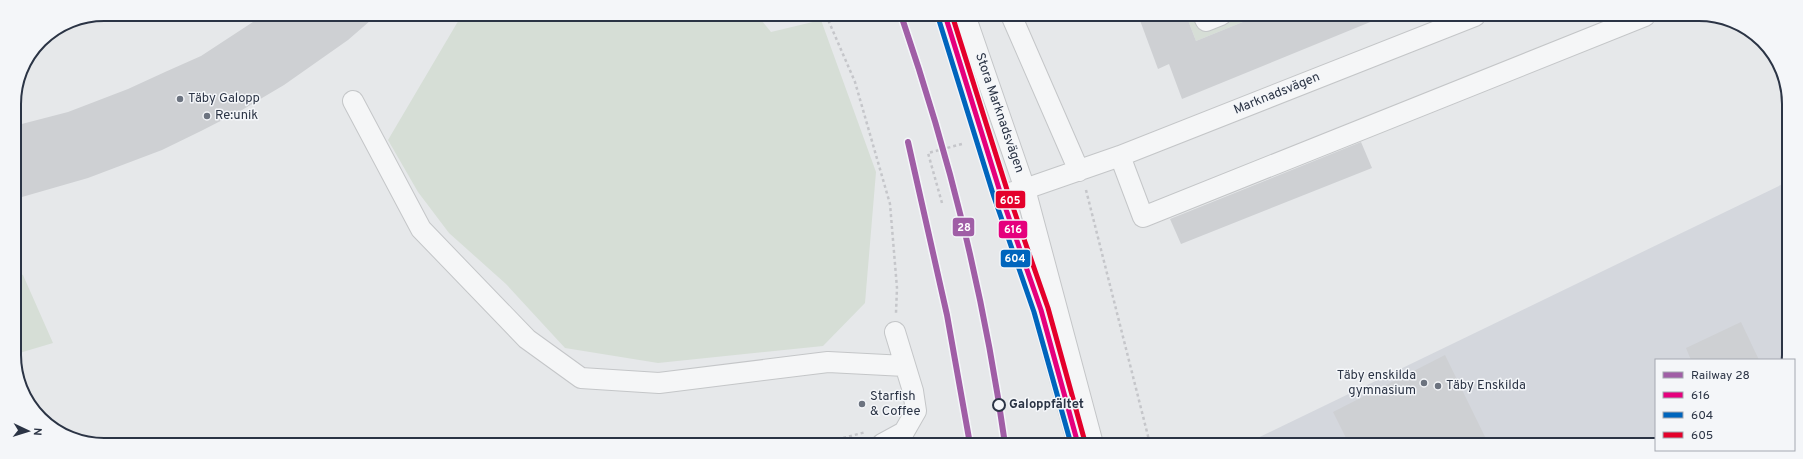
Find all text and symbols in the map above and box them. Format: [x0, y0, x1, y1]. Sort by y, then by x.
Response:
street label: Stora Marknadsvägen [971, 51, 1027, 175]
street label: Marknadsvägen [1232, 69, 1322, 119]
place label: Täby Galopp [188, 91, 260, 107]
marker: Täby Galopp [175, 94, 185, 104]
place label: Re:unik [215, 108, 258, 124]
marker: Re:unik [202, 111, 212, 121]
line badge: 605 [995, 190, 1026, 209]
text: 605 [1000, 194, 1021, 208]
line badge: 28 [952, 217, 975, 237]
line badge: 616 [998, 220, 1028, 239]
text: 28 [957, 221, 971, 235]
text: 616 [1004, 223, 1022, 237]
line badge: 604 [1000, 249, 1031, 268]
text: 604 [1004, 252, 1026, 266]
legend [1655, 359, 1795, 451]
place label: Täby enskilda gymnasium [1337, 368, 1416, 399]
text: Railway 28 [1691, 368, 1750, 384]
marker: Täby enskilda gymnasium [1419, 378, 1429, 388]
place label: Täby Enskilda [1446, 378, 1526, 394]
marker: Täby Enskilda [1433, 381, 1443, 391]
text: 616 [1691, 388, 1710, 404]
place label: Starfish & Coffee [870, 389, 921, 420]
place label: Galoppfältet [1009, 397, 1084, 413]
marker: Galoppfältet [992, 398, 1006, 412]
marker: Starfish & Coffee [857, 399, 867, 409]
text: 604 [1691, 408, 1713, 424]
north arrow [8, 411, 48, 451]
text: N [30, 427, 44, 436]
text: 605 [1691, 428, 1713, 444]

